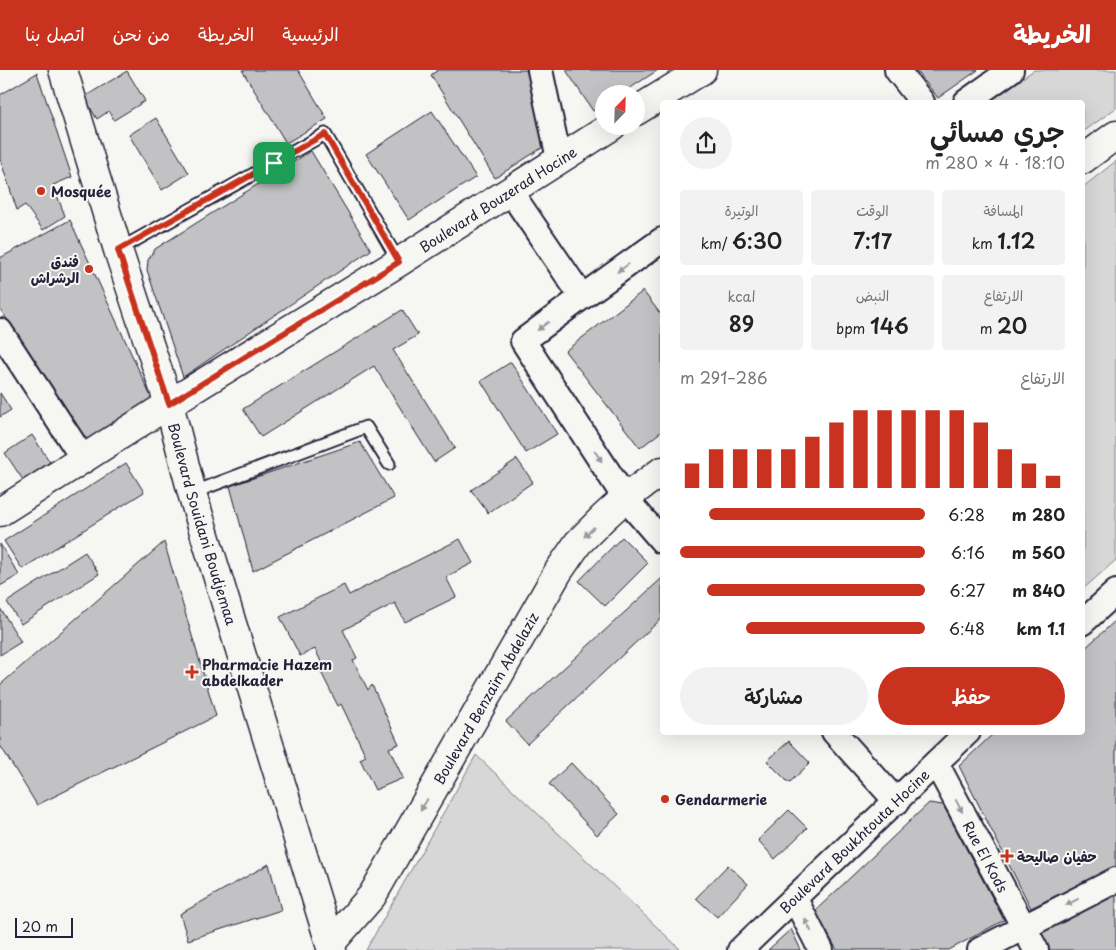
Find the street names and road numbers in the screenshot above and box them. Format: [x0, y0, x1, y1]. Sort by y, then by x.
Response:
street label: Boulevard Bouzerad Hocine [415, 141, 581, 257]
street label: Boulevard Souidani Boudjemaa [164, 420, 242, 628]
street label: Boulevard Benzaïm Abdelaziz [428, 608, 543, 788]
street label: Boulevard Boukhtouta Hocine [774, 764, 934, 918]
street label: Rue El Kods [958, 817, 1014, 896]

